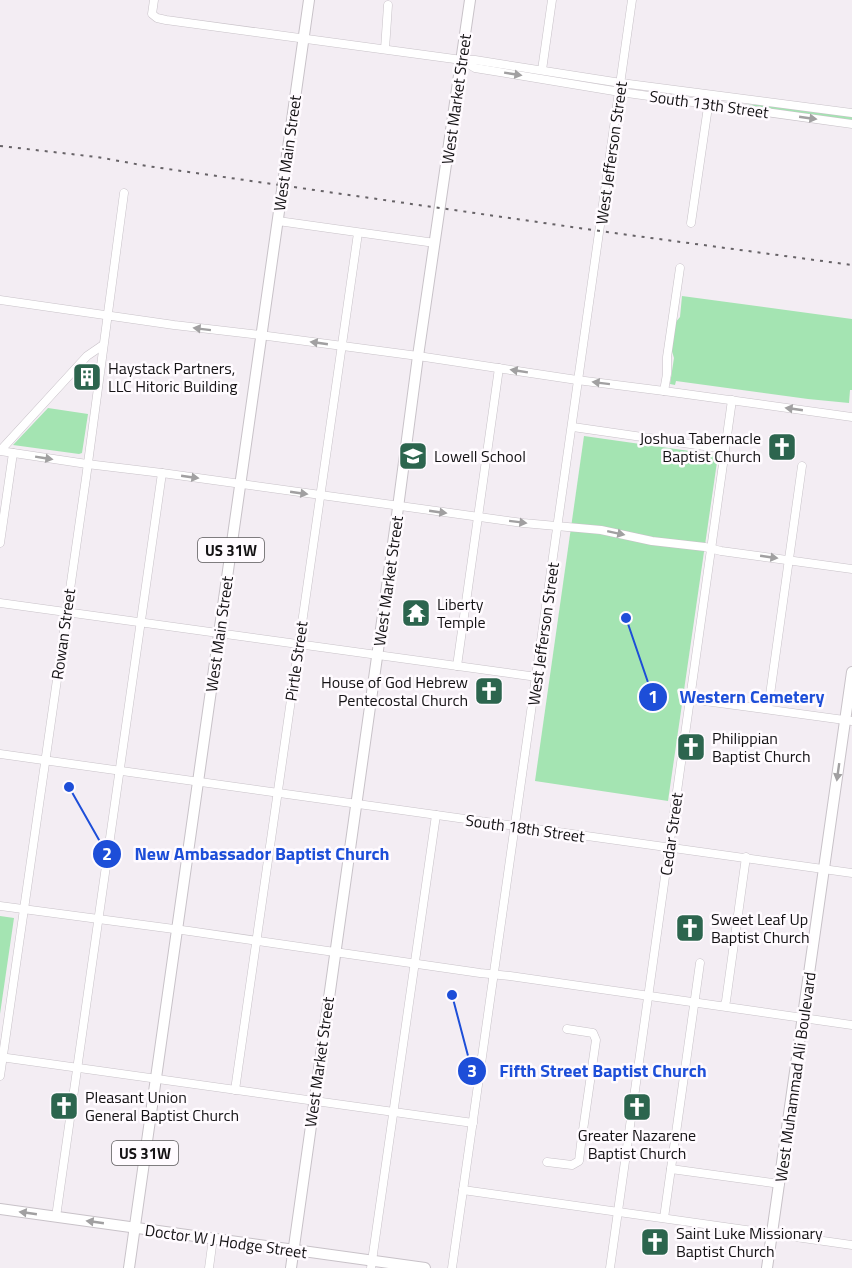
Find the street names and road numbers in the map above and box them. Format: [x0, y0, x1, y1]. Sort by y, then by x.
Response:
street label: West Market Street [435, 32, 477, 166]
street label: West Jefferson Street [589, 79, 633, 226]
street label: South 13th Street [648, 84, 771, 124]
street label: West Main Street [267, 93, 307, 213]
street label: West Market Street [367, 514, 409, 648]
road number: US 31W [198, 538, 264, 562]
street label: West Jefferson Street [521, 560, 565, 707]
street label: West Main Street [199, 574, 239, 694]
street label: Rowan Street [45, 587, 81, 681]
street label: Pirtle Street [279, 619, 314, 703]
street label: Cedar Street [653, 791, 689, 877]
street label: South 18th Street [464, 808, 587, 848]
street label: West Muhammad Ali Boulevard [768, 970, 822, 1184]
street label: West Market Street [298, 995, 340, 1129]
road number: US 31W [112, 1141, 178, 1165]
street label: Doctor W J Hodge Street [143, 1218, 309, 1264]

